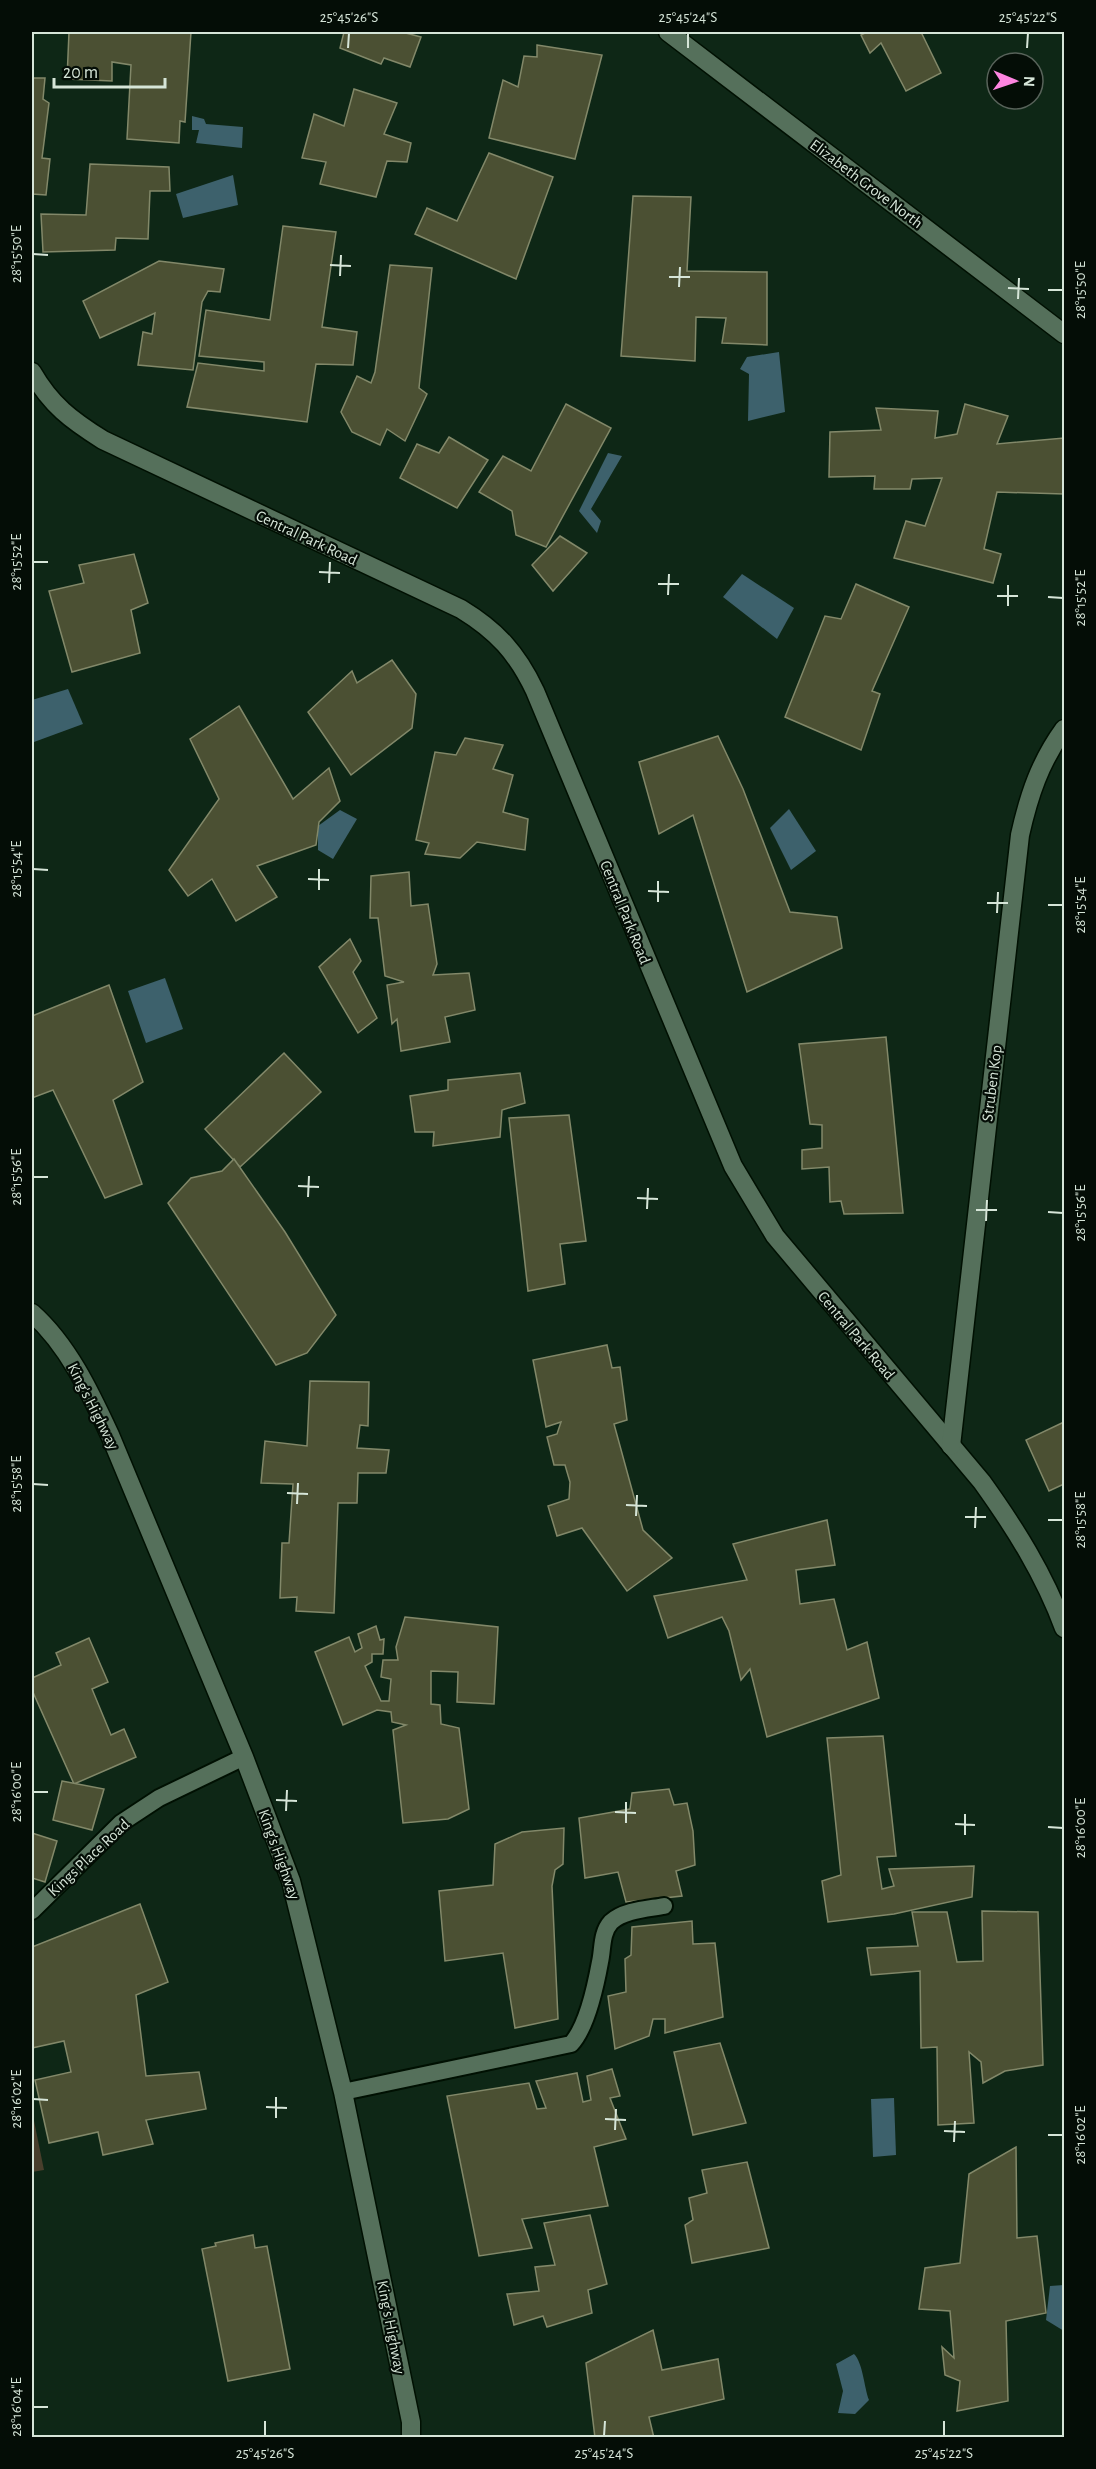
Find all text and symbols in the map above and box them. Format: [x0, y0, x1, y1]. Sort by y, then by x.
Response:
text: 25°45'26"S [320, 10, 378, 25]
text: 25°45'24"S [659, 10, 717, 25]
text: 25°45'22"S [999, 10, 1057, 25]
scale bar [54, 51, 165, 89]
north arrow [985, 51, 1045, 111]
text: 20 m [63, 64, 98, 82]
text: N [1021, 76, 1037, 87]
street label: Elizabeth Grove North [807, 136, 926, 231]
text: 28°15'50"E [9, 225, 24, 283]
text: 28°15'50"E [1073, 261, 1088, 319]
street label: Central Park Road [253, 507, 360, 568]
text: 28°15'52"E [9, 534, 24, 590]
text: 28°15'52"E [1073, 570, 1088, 626]
text: 28°15'54"E [9, 840, 24, 898]
street label: Central Park Road [597, 858, 653, 966]
text: 28°15'54"E [1073, 876, 1088, 934]
street label: Struben Kop [979, 1044, 1005, 1122]
text: 28°15'56"E [9, 1148, 24, 1206]
text: 28°15'56"E [1073, 1184, 1088, 1242]
street label: Central Park Road [815, 1288, 898, 1383]
street label: King's Highway [64, 1361, 122, 1453]
text: 28°15'58"E [9, 1455, 24, 1513]
text: 28°15'58"E [1073, 1491, 1088, 1549]
text: 28°16'00"E [9, 1762, 24, 1822]
text: 28°16'00"E [1073, 1798, 1088, 1858]
street label: King's Highway [254, 1807, 303, 1902]
street label: Kings Place Road [45, 1816, 132, 1899]
text: 28°16'02"E [9, 2069, 24, 2129]
text: 28°16'02"E [1073, 2105, 1088, 2165]
street label: King's Highway [373, 2279, 408, 2376]
text: 28°16'04"E [9, 2377, 24, 2437]
text: 25°45'26"S [236, 2446, 294, 2461]
text: 25°45'24"S [575, 2446, 633, 2461]
text: 25°45'22"S [915, 2446, 973, 2461]

